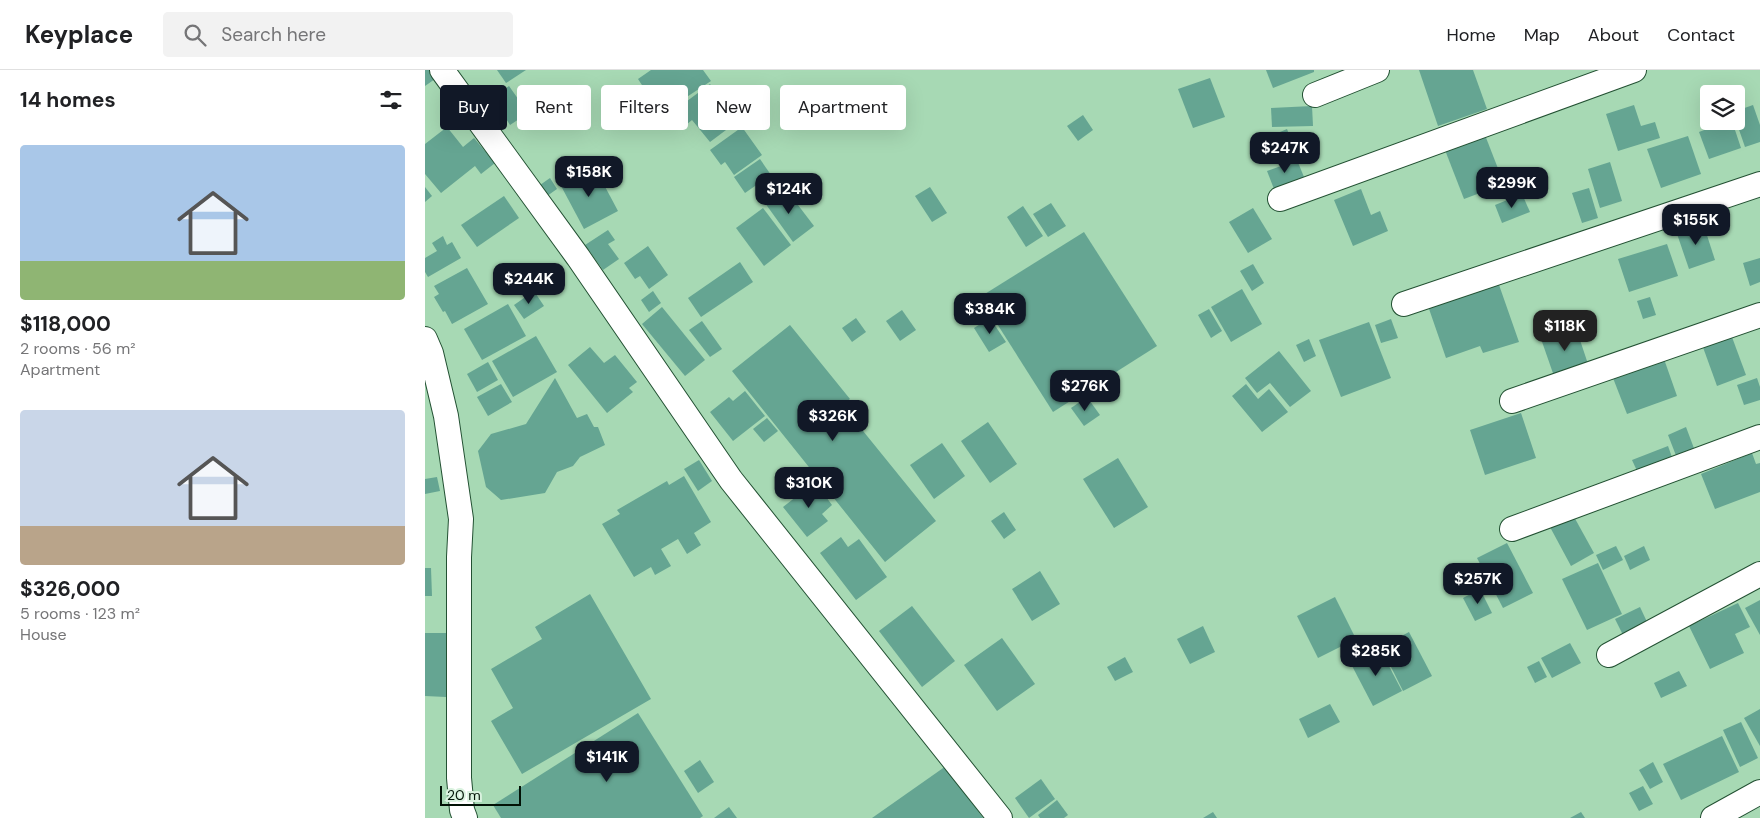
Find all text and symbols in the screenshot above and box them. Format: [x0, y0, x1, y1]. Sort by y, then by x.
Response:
search box [163, 12, 513, 57]
text: Keyplace [25, 19, 133, 50]
icon: search [181, 21, 209, 49]
text: Search here [221, 22, 326, 47]
text: Home [1446, 23, 1496, 47]
text: Map [1524, 23, 1560, 47]
text: About [1588, 23, 1639, 47]
text: Contact [1667, 23, 1735, 47]
chip: Buy [440, 85, 507, 130]
chip: Rent [517, 85, 591, 130]
chip: Filters [601, 85, 688, 130]
chip: New [698, 85, 770, 130]
chip: Apartment [780, 85, 906, 130]
map controls [1700, 85, 1745, 130]
button: layers [1700, 85, 1745, 130]
text: 14 homes [20, 86, 116, 114]
icon: filters [377, 86, 405, 114]
pin: $247K [1250, 132, 1320, 174]
text: $247K [1261, 137, 1309, 158]
pin: $158K [554, 156, 624, 198]
text: $158K [566, 161, 612, 182]
pin: $299K [1477, 166, 1547, 209]
pin: $124K [754, 172, 824, 215]
text: $299K [1487, 172, 1537, 193]
icon: home [168, 178, 258, 268]
text: $124K [766, 178, 812, 199]
pin: $155K [1661, 204, 1731, 246]
text: $155K [1673, 209, 1719, 230]
pin: $244K [494, 262, 564, 305]
text: $244K [504, 268, 554, 289]
pin: $384K [955, 292, 1025, 335]
text: $384K [965, 298, 1015, 319]
text: $118,000 [20, 310, 111, 338]
pin: $118K [1530, 310, 1600, 352]
text: $118K [1544, 315, 1586, 336]
text: 2 rooms · 56 m² [20, 338, 136, 359]
text: Apartment [20, 359, 100, 380]
pin: $276K [1050, 370, 1120, 412]
text: $276K [1061, 375, 1109, 396]
pin: $326K [798, 400, 868, 442]
text: $326K [808, 405, 858, 426]
icon: home [168, 443, 258, 533]
pin: $310K [774, 466, 844, 509]
text: $310K [786, 472, 832, 493]
pin: $257K [1443, 562, 1513, 605]
text: $257K [1454, 568, 1502, 589]
text: $326,000 [20, 575, 120, 603]
text: 5 rooms · 123 m² [20, 603, 140, 624]
text: House [20, 624, 67, 645]
pin: $285K [1341, 634, 1411, 677]
text: $285K [1351, 640, 1401, 661]
pin: $141K [572, 740, 642, 783]
text: $141K [586, 746, 628, 767]
scale bar [440, 783, 521, 806]
text: 20 m [447, 786, 481, 804]

